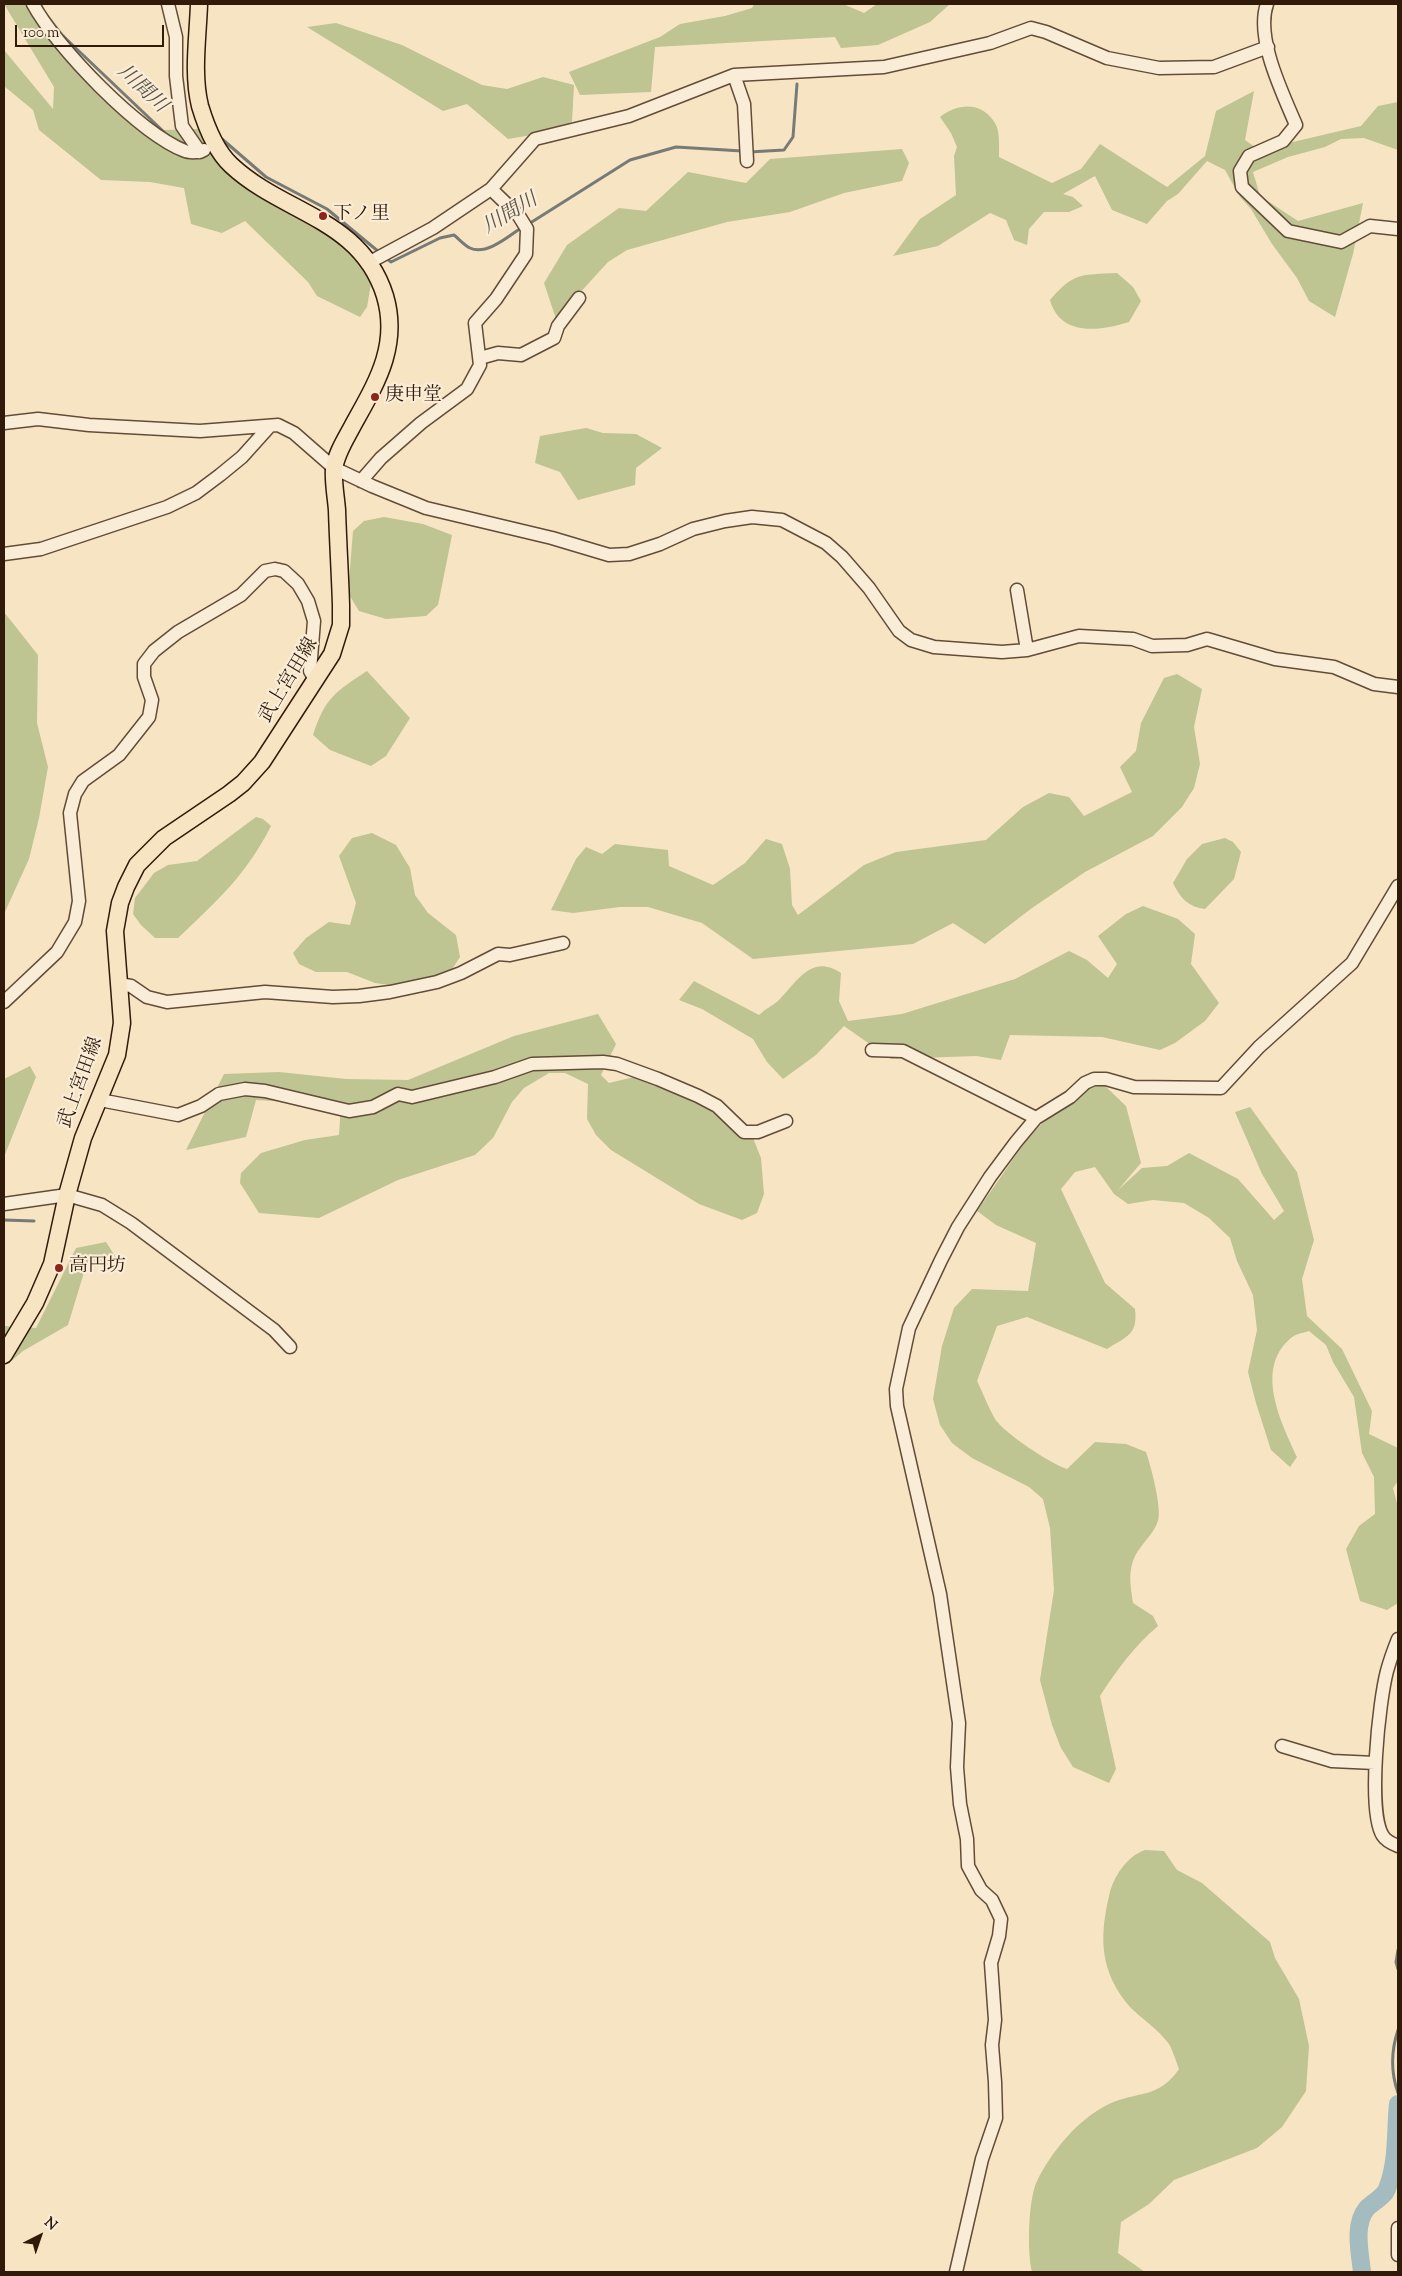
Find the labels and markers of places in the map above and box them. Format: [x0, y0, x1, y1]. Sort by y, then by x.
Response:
place label: 下ノ里 [333, 205, 390, 227]
marker: 下ノ里 [317, 210, 329, 222]
place label: 庚申堂 [385, 386, 442, 408]
marker: 庚申堂 [369, 391, 381, 403]
place label: 高円坊 [69, 1257, 126, 1279]
marker: 高円坊 [53, 1262, 65, 1274]

